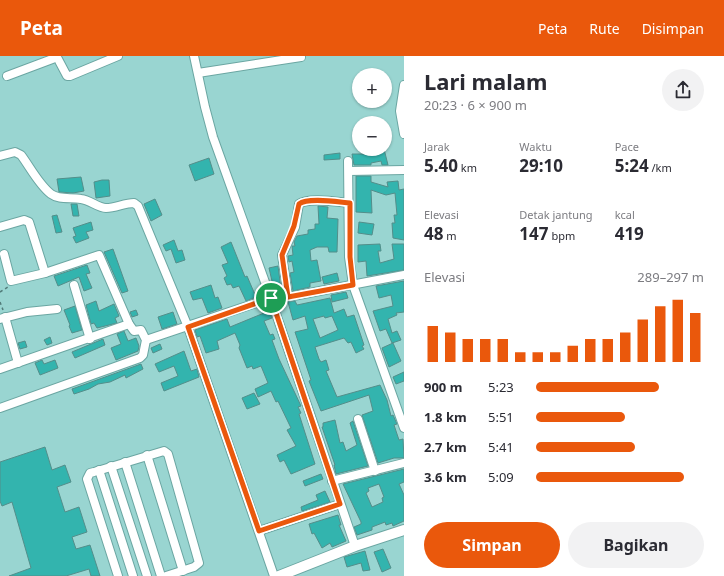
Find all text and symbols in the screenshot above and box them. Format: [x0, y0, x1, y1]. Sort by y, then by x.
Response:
text: Peta [20, 15, 63, 41]
text: Peta [538, 19, 567, 38]
text: Rute [589, 19, 620, 38]
text: Disimpan [642, 19, 704, 38]
text: Lari malam [424, 66, 547, 96]
map controls [352, 68, 392, 156]
button: + [352, 68, 392, 108]
button: share [662, 69, 704, 111]
text: 20:23 · 6 × 900 m [424, 96, 527, 114]
button: − [352, 116, 392, 156]
text: Jarak [424, 139, 450, 154]
text: Waktu [519, 139, 552, 154]
text: Pace [615, 139, 639, 154]
text: 5.40 [424, 154, 458, 177]
text: 29:10 [519, 154, 563, 177]
text: 5:24 [615, 154, 649, 177]
text: km [458, 160, 477, 175]
text: /km [649, 160, 672, 175]
text: Elevasi [424, 207, 459, 222]
text: Detak jantung [519, 207, 593, 222]
text: kcal [615, 207, 635, 222]
text: 48 [424, 222, 443, 245]
text: 147 [519, 222, 549, 245]
text: 419 [615, 222, 644, 245]
text: m [443, 228, 457, 243]
text: bpm [549, 228, 575, 243]
text: Elevasi [424, 268, 465, 286]
text: 289–297 m [637, 268, 704, 286]
pin [254, 281, 288, 315]
icon: arrive [260, 287, 282, 309]
text: 900 m [424, 378, 462, 396]
text: 5:23 [488, 378, 514, 396]
text: 1.8 km [424, 408, 467, 426]
text: 5:51 [488, 408, 514, 426]
text: 2.7 km [424, 438, 467, 456]
text: 5:41 [488, 438, 514, 456]
text: 3.6 km [424, 468, 467, 486]
text: 5:09 [488, 468, 514, 486]
button: Simpan [424, 522, 560, 568]
button: Bagikan [568, 522, 704, 568]

